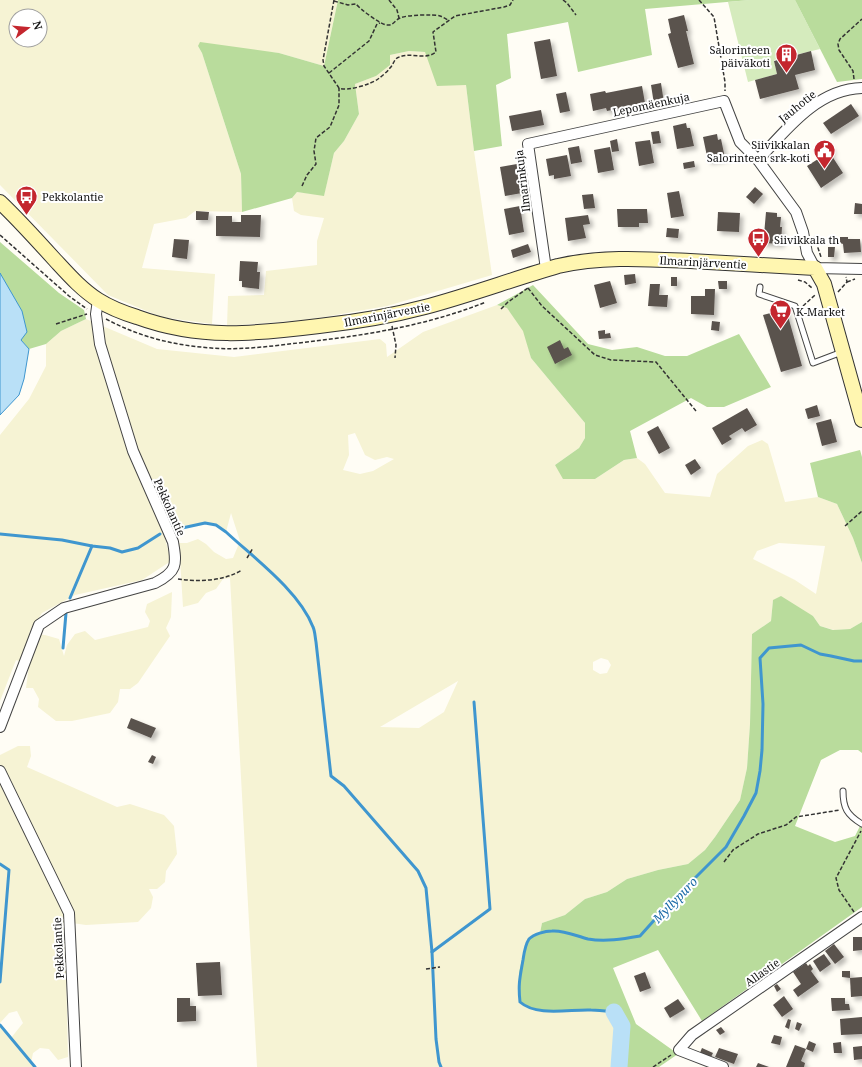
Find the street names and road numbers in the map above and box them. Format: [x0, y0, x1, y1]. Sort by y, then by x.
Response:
street label: Jauhotie [775, 86, 819, 126]
street label: Lepomäenkuja [611, 89, 691, 119]
street label: Ilmarinkuja [511, 149, 533, 213]
street label: Ilmarinjärventie [659, 252, 747, 272]
street label: Ilmarinjärventie [343, 298, 431, 330]
street label: Pekkolantie [151, 476, 189, 538]
street label: Pekkolantie [49, 917, 67, 979]
street label: Allastie [742, 955, 782, 989]

